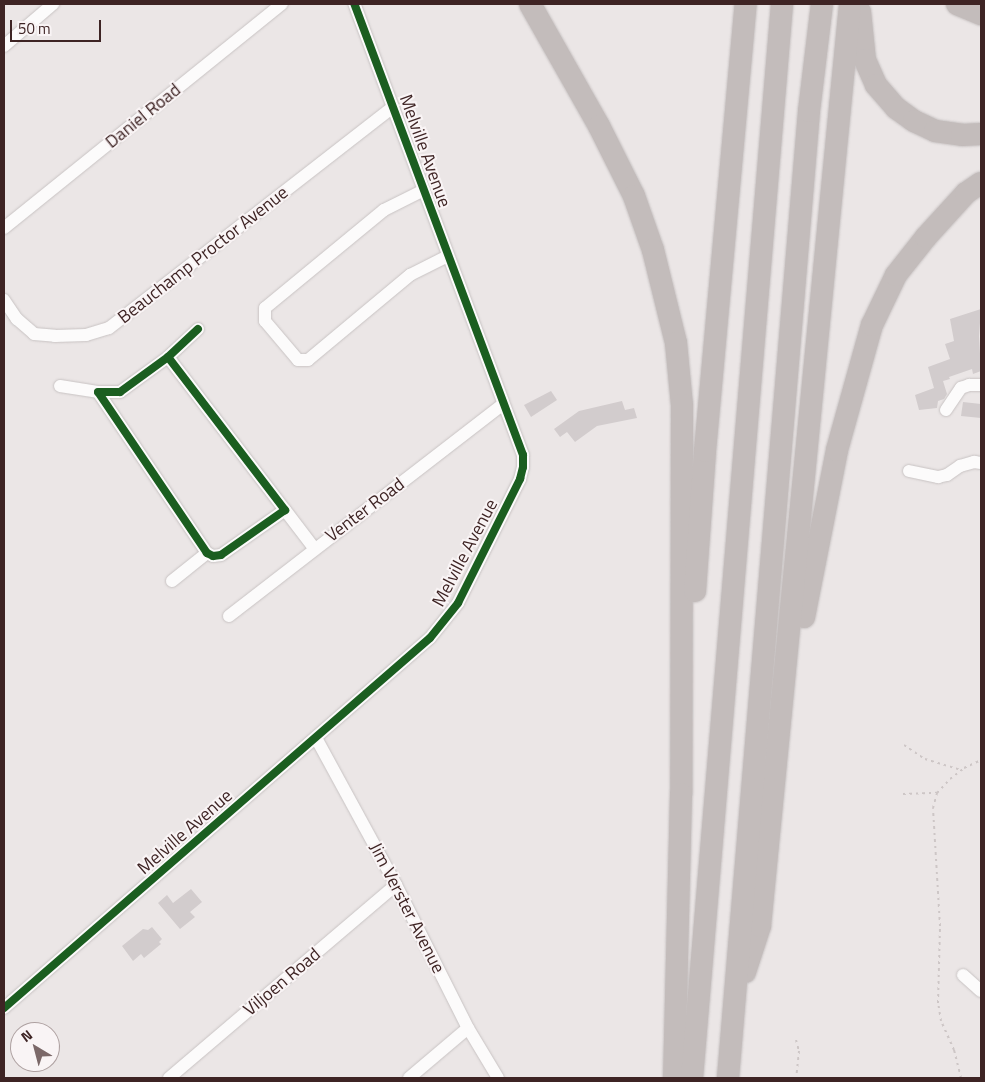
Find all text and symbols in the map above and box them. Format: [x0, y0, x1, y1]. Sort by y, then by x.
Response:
scale bar [12, 10, 104, 42]
text: 50 m [18, 17, 51, 40]
street label: Daniel Road [101, 79, 185, 153]
street label: Melville Avenue [395, 92, 455, 210]
street label: Beauchamp Proctor Avenue [114, 182, 292, 328]
street label: Venter Road [321, 473, 409, 547]
street label: Melville Avenue [428, 496, 502, 610]
street label: Melville Avenue [133, 785, 237, 879]
street label: Jim Verster Avenue [365, 839, 449, 977]
street label: Viljoen Road [239, 944, 325, 1020]
north arrow [10, 1022, 60, 1072]
text: N [16, 1024, 36, 1047]

